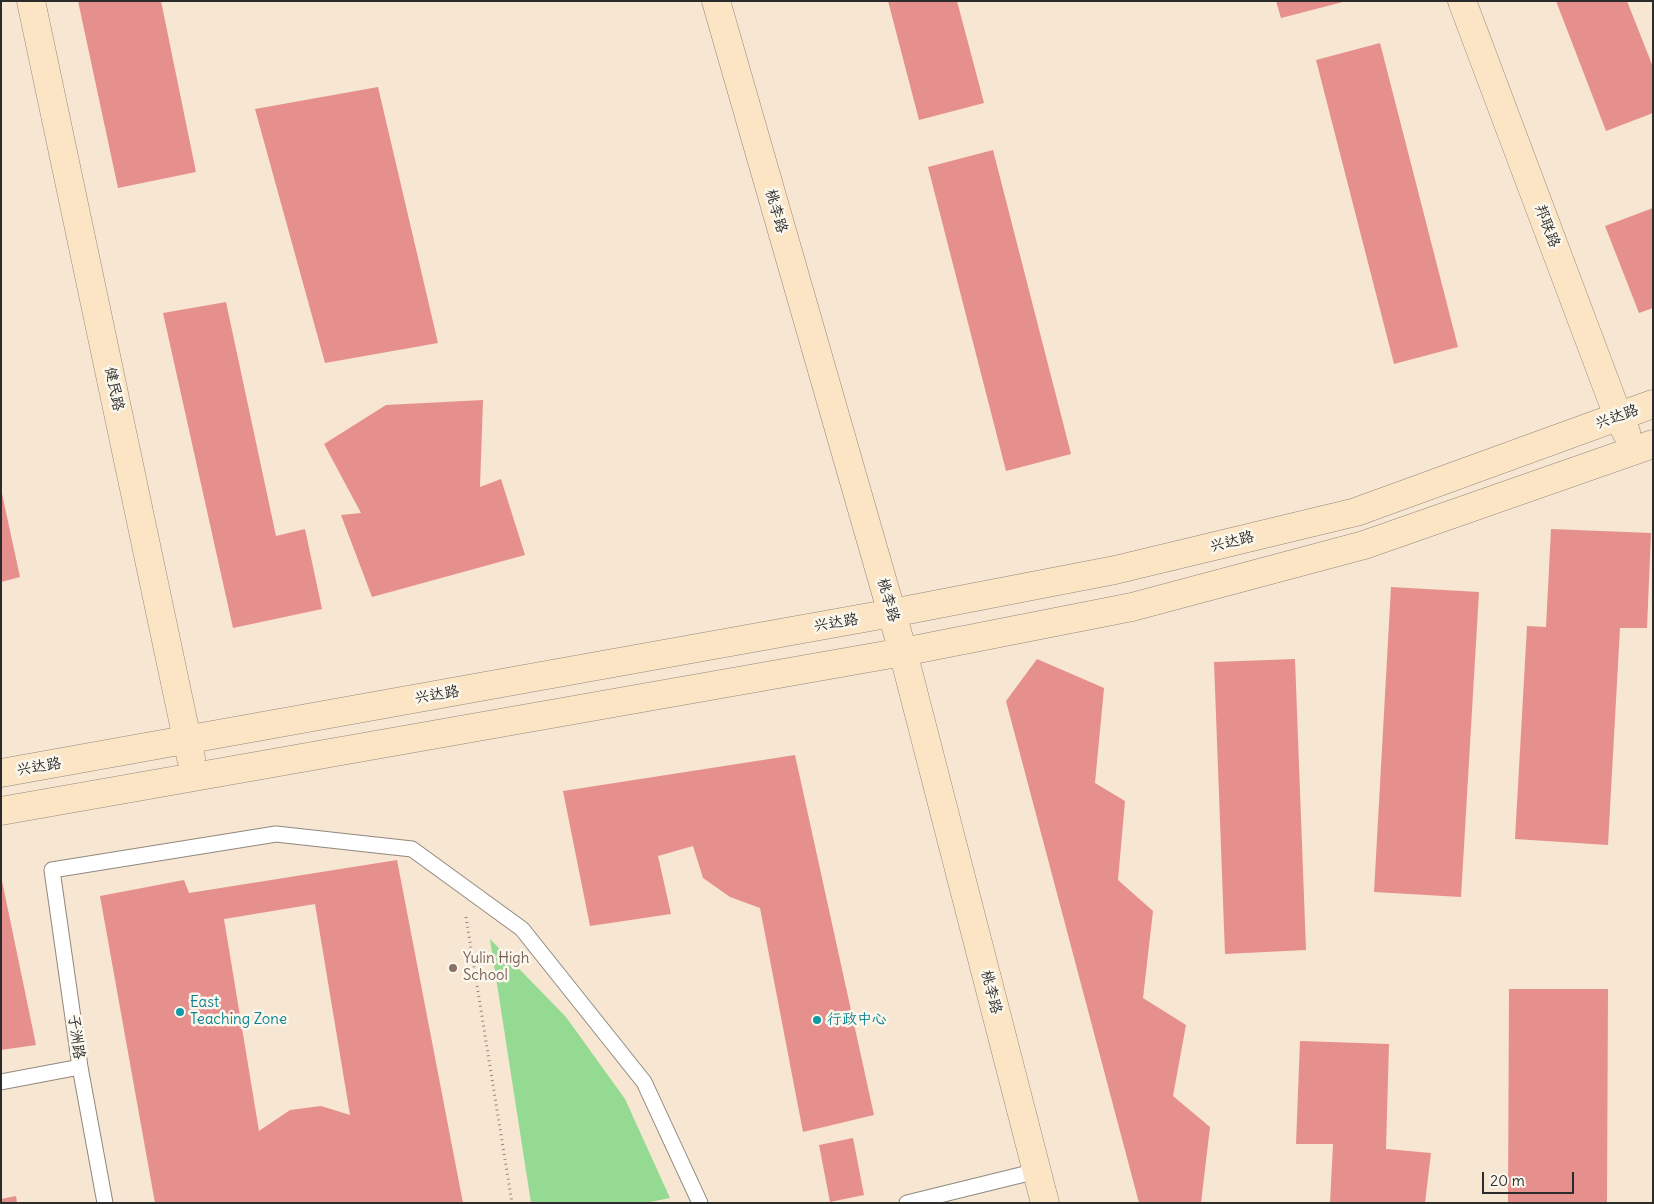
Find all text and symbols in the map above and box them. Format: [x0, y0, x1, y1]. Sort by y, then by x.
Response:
street label: 桃李路 [761, 187, 791, 235]
street label: 邦联路 [1531, 202, 1563, 250]
street label: 健民路 [101, 365, 127, 413]
street label: 兴达路 [1593, 401, 1641, 433]
street label: 兴达路 [1208, 528, 1256, 556]
street label: 桃李路 [873, 576, 903, 624]
street label: 兴达路 [812, 610, 860, 636]
street label: 兴达路 [413, 682, 461, 708]
street label: 兴达路 [15, 754, 63, 780]
place label: Yulin High School [463, 950, 529, 985]
marker: Yulin High School [447, 962, 459, 974]
street label: 桃李路 [977, 968, 1005, 1016]
place label: East Teaching Zone [190, 994, 287, 1029]
marker: East Teaching Zone [174, 1006, 186, 1018]
place label: 行政中心 [827, 1011, 887, 1029]
street label: 子洲路 [64, 1013, 88, 1061]
marker: 行政中心 [811, 1014, 823, 1026]
scale bar [1484, 1162, 1576, 1194]
text: 20 m [1490, 1171, 1525, 1190]

